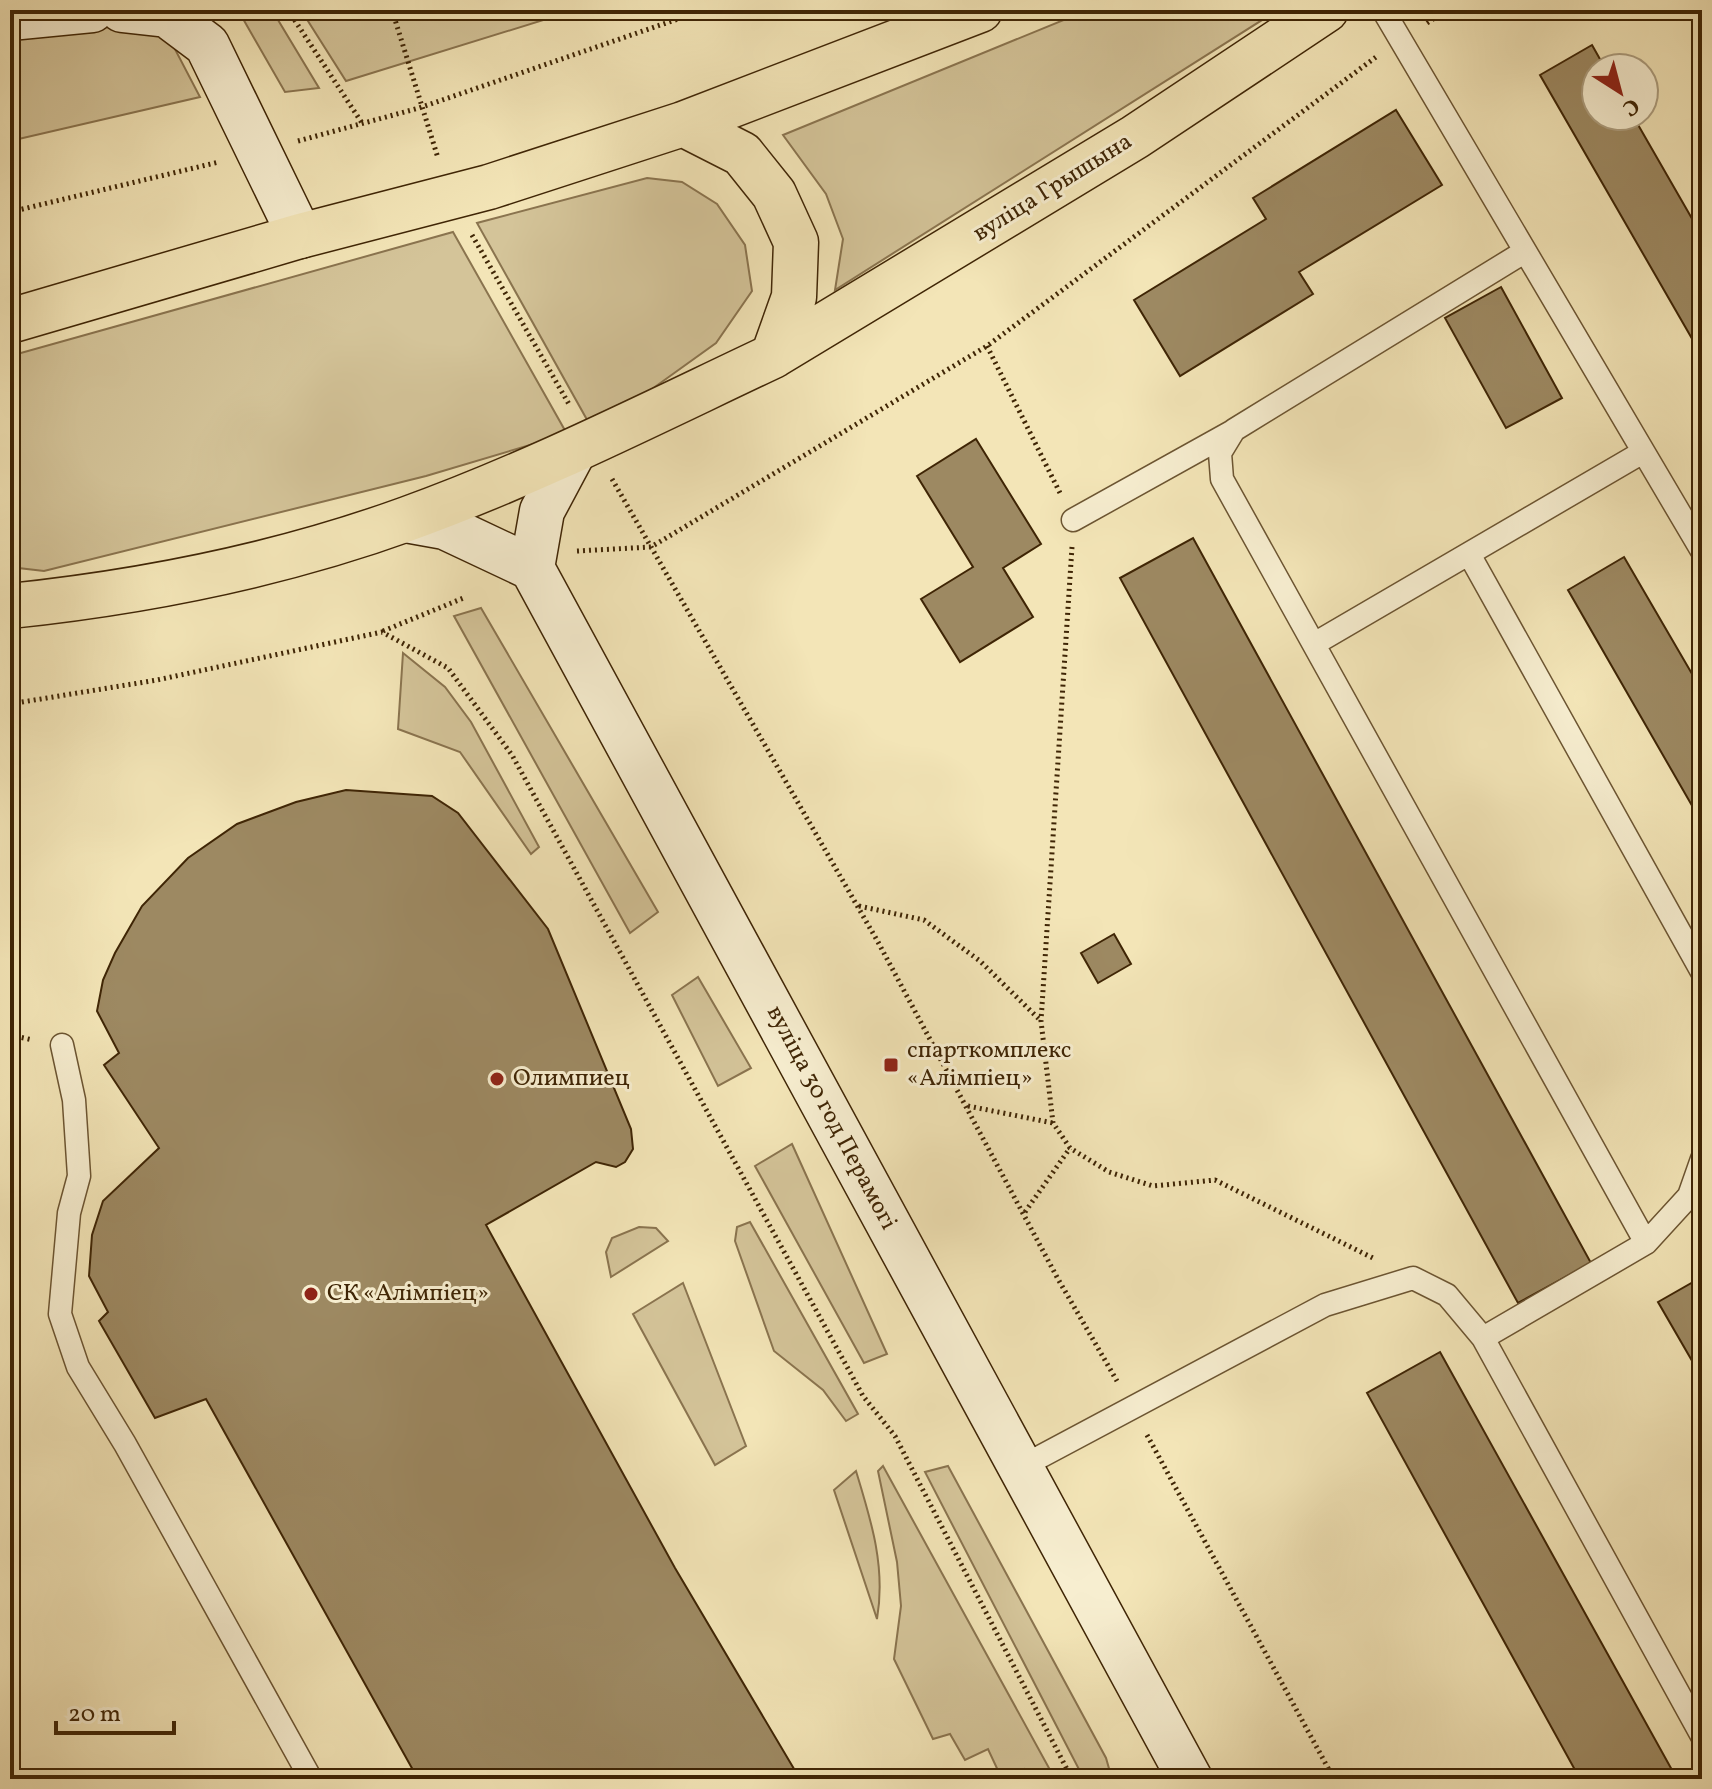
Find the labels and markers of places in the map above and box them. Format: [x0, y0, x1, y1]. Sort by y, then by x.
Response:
place label: спарткомплекс «Алімпіец» [907, 1034, 1071, 1096]
marker: спарткомплекс «Алімпіец» [882, 1056, 900, 1074]
place label: Олимпиец [513, 1062, 630, 1096]
marker: Олимпиец [488, 1070, 506, 1088]
place label: СК «Алімпіец» [327, 1277, 489, 1311]
marker: СК «Алімпіец» [302, 1285, 320, 1303]

